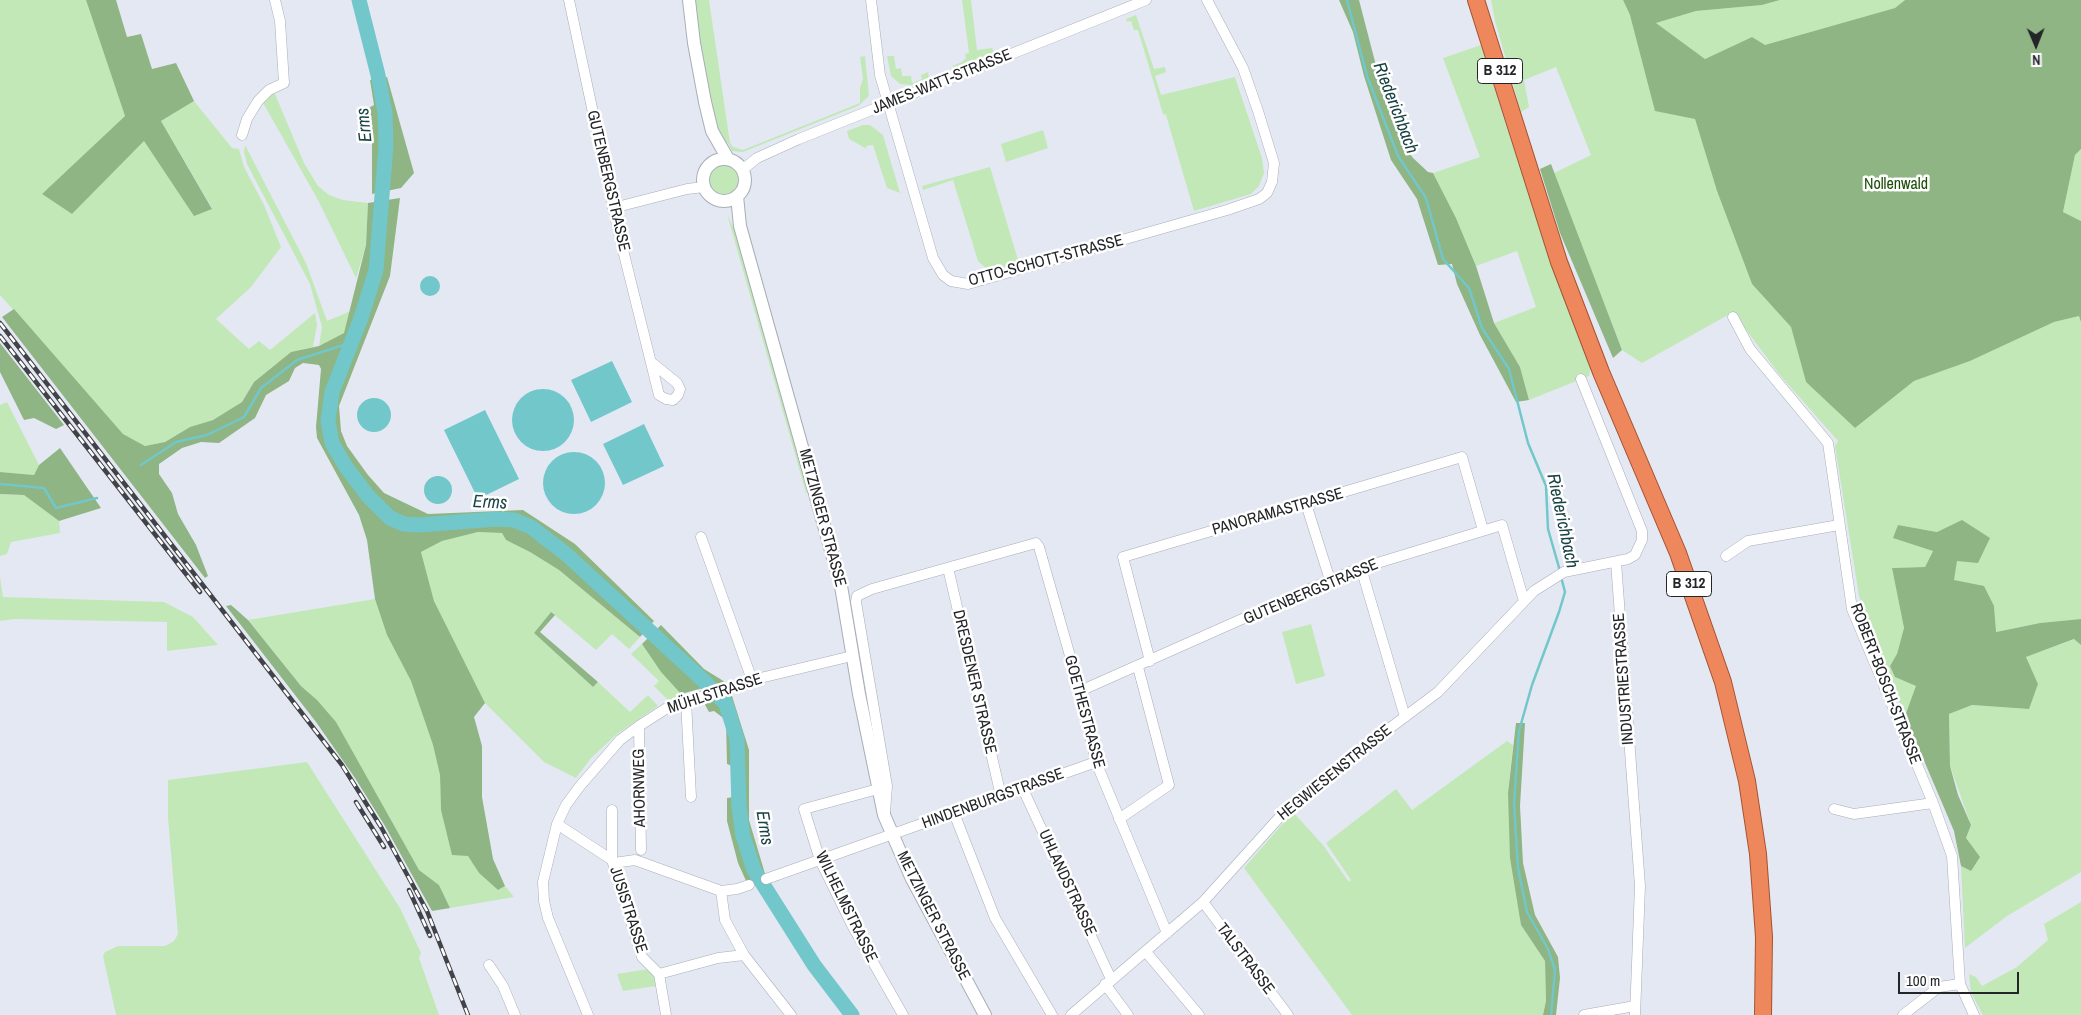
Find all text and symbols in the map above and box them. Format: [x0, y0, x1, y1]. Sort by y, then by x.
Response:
north arrow [2011, 20, 2061, 70]
street label: JAMES-WATT-STRASSE [869, 45, 1015, 119]
text: N [2032, 51, 2041, 69]
road number: B 312 [1478, 58, 1522, 84]
water label: Riederichbach [1368, 59, 1422, 157]
water label: Erms [352, 107, 378, 143]
street label: GUTENBERGSTRASSE [582, 109, 634, 253]
park label: Nollenwald [1864, 175, 1928, 195]
street label: OTTO-SCHOTT-STRASSE [967, 231, 1125, 291]
street label: METZINGER STRASSE [794, 447, 850, 589]
water label: Riederichbach [1541, 472, 1583, 570]
street label: PANORAMASTRASSE [1210, 484, 1346, 540]
water label: Erms [472, 491, 508, 515]
street label: GUTENBERGSTRASSE [1241, 555, 1381, 629]
road number: B 312 [1666, 572, 1712, 596]
street label: ROBERT-BOSCH-STRASSE [1846, 601, 1924, 767]
street label: DRESDENER STRASSE [948, 608, 1000, 756]
street label: INDUSTRIESTRASSE [1610, 613, 1638, 745]
street label: GOETHESTRASSE [1060, 653, 1108, 771]
street label: MÜHLSTRASSE [665, 670, 765, 718]
street label: HEGWIESENSTRASSE [1274, 721, 1396, 825]
street label: AHORNWEG [630, 748, 650, 828]
street label: HINDENBURGSTRASSE [920, 764, 1066, 834]
water label: Erms [751, 809, 777, 847]
street label: UHLANDSTRASSE [1034, 827, 1100, 939]
street label: WILHELMSTRASSE [811, 848, 881, 966]
street label: METZINGER STRASSE [892, 848, 974, 984]
street label: JUSISTRASSE [605, 864, 651, 956]
street label: TALSTRASSE [1212, 920, 1278, 998]
scale bar [1901, 962, 2022, 994]
text: 100 m [1906, 970, 1940, 991]

